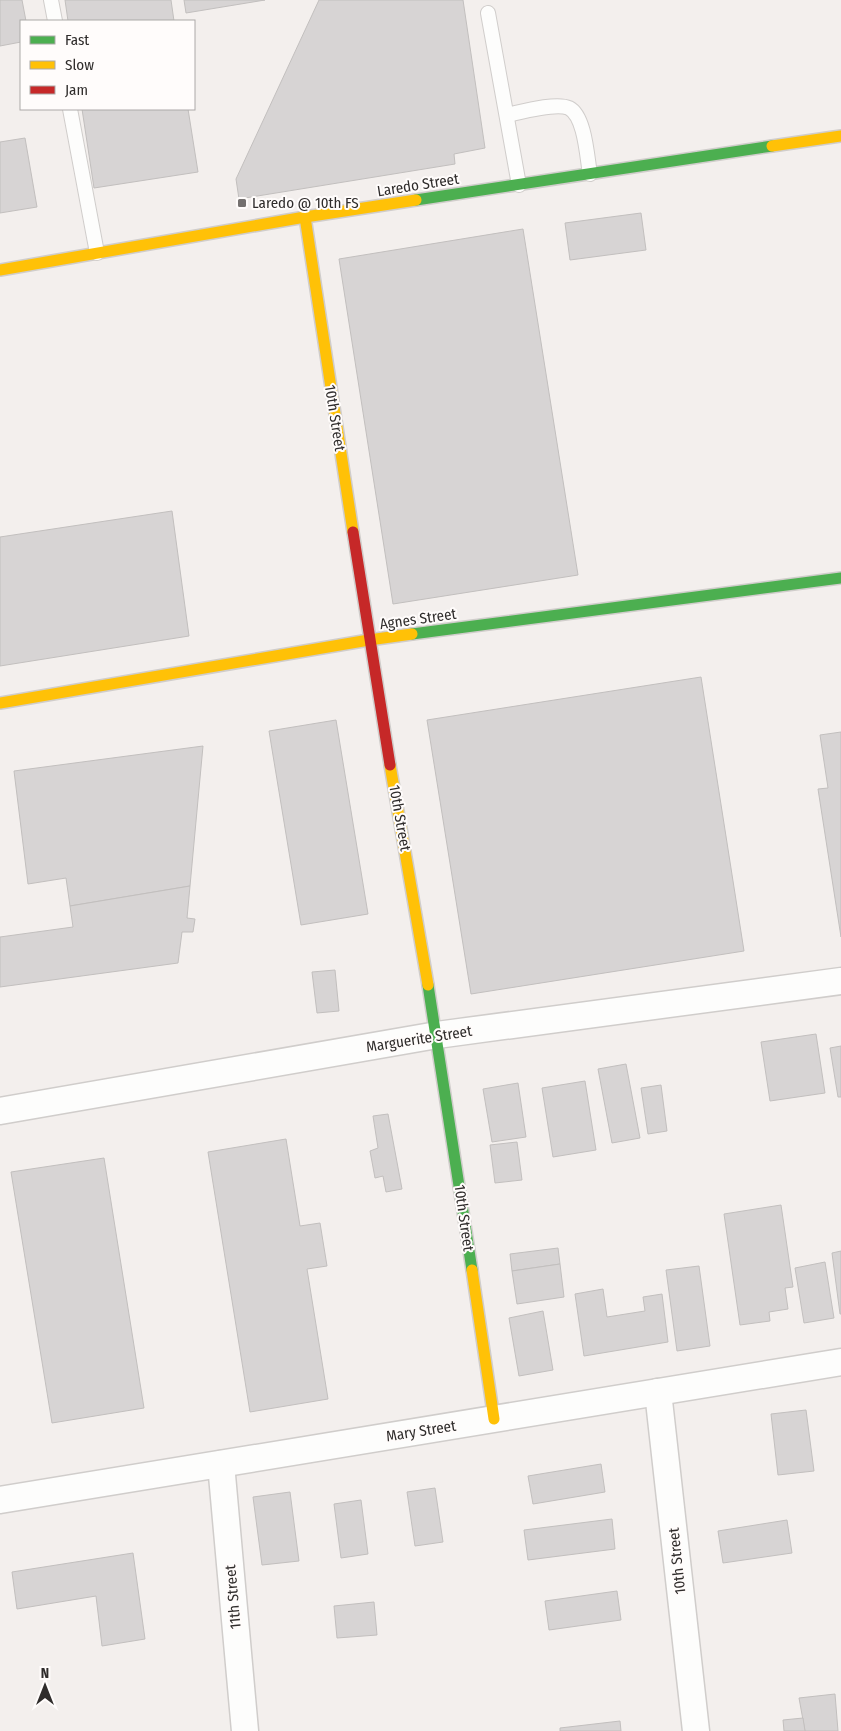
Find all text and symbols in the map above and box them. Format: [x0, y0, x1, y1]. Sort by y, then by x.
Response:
legend [20, 20, 195, 110]
text: Fast [65, 31, 89, 49]
text: Slow [65, 56, 94, 74]
text: Jam [65, 81, 88, 99]
street label: Laredo Street [376, 170, 460, 200]
place label: Laredo @ 10th FS [252, 194, 359, 212]
marker: Laredo @ 10th FS [236, 197, 248, 209]
street label: 10th Street [321, 384, 349, 453]
street label: Agnes Street [379, 605, 458, 633]
street label: 10th Street [385, 783, 415, 853]
street label: Marguerite Street [365, 1022, 473, 1056]
street label: 10th Street [450, 1184, 478, 1252]
street label: Mary Street [385, 1417, 457, 1445]
street label: 10th Street [665, 1527, 689, 1595]
street label: 11th Street [221, 1564, 245, 1630]
north arrow [20, 1661, 70, 1711]
text: N [41, 1665, 49, 1682]

